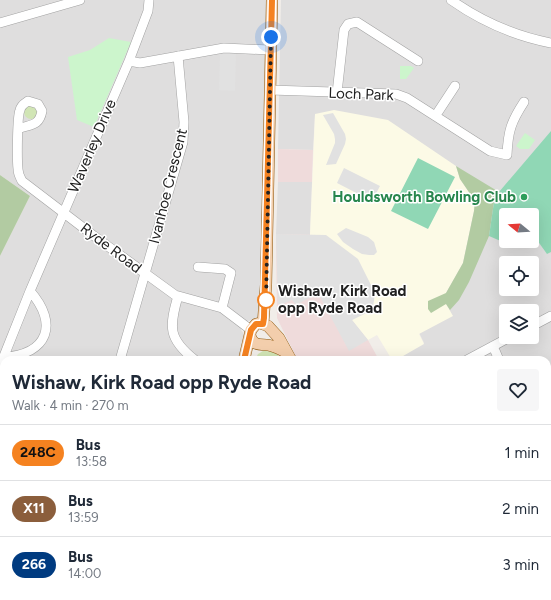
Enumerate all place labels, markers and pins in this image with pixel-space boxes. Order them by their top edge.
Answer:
place label: Houldsworth Bowling Club [332,188,516,206]
marker: Houldsworth Bowling Club [519,192,529,202]
place label: Wishaw, Kirk Road opp Ryde Road [278,282,407,317]
marker: Wishaw, Kirk Road opp Ryde Road [257,291,275,309]

